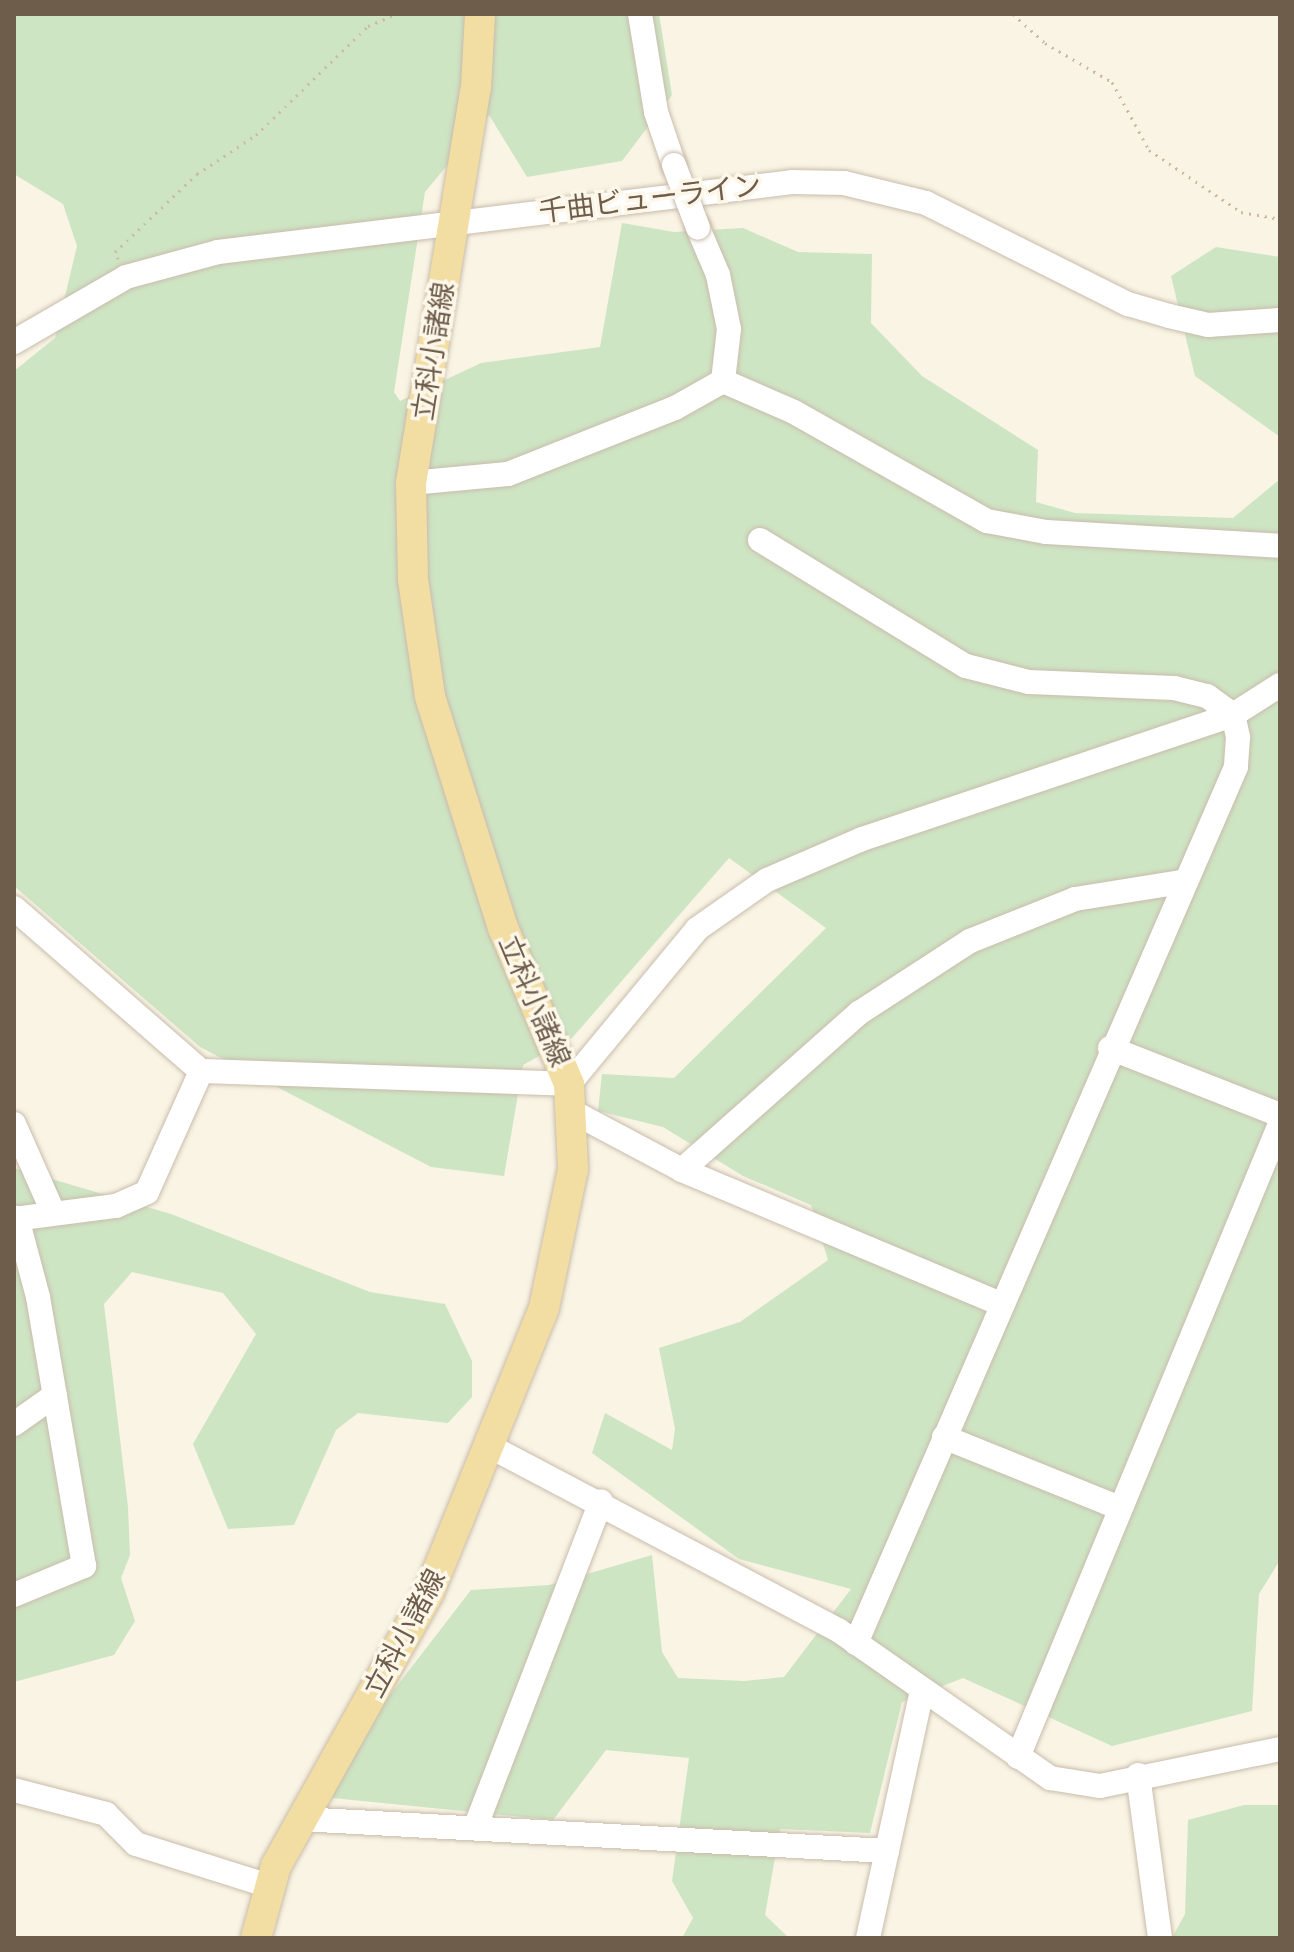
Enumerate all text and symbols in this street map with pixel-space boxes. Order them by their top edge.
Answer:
street label: 千曲ビューライン [537,168,763,228]
street label: 立科小諸線 [405,279,461,423]
street label: 立科小諸線 [492,930,578,1072]
street label: 立科小諸線 [356,1563,452,1703]

